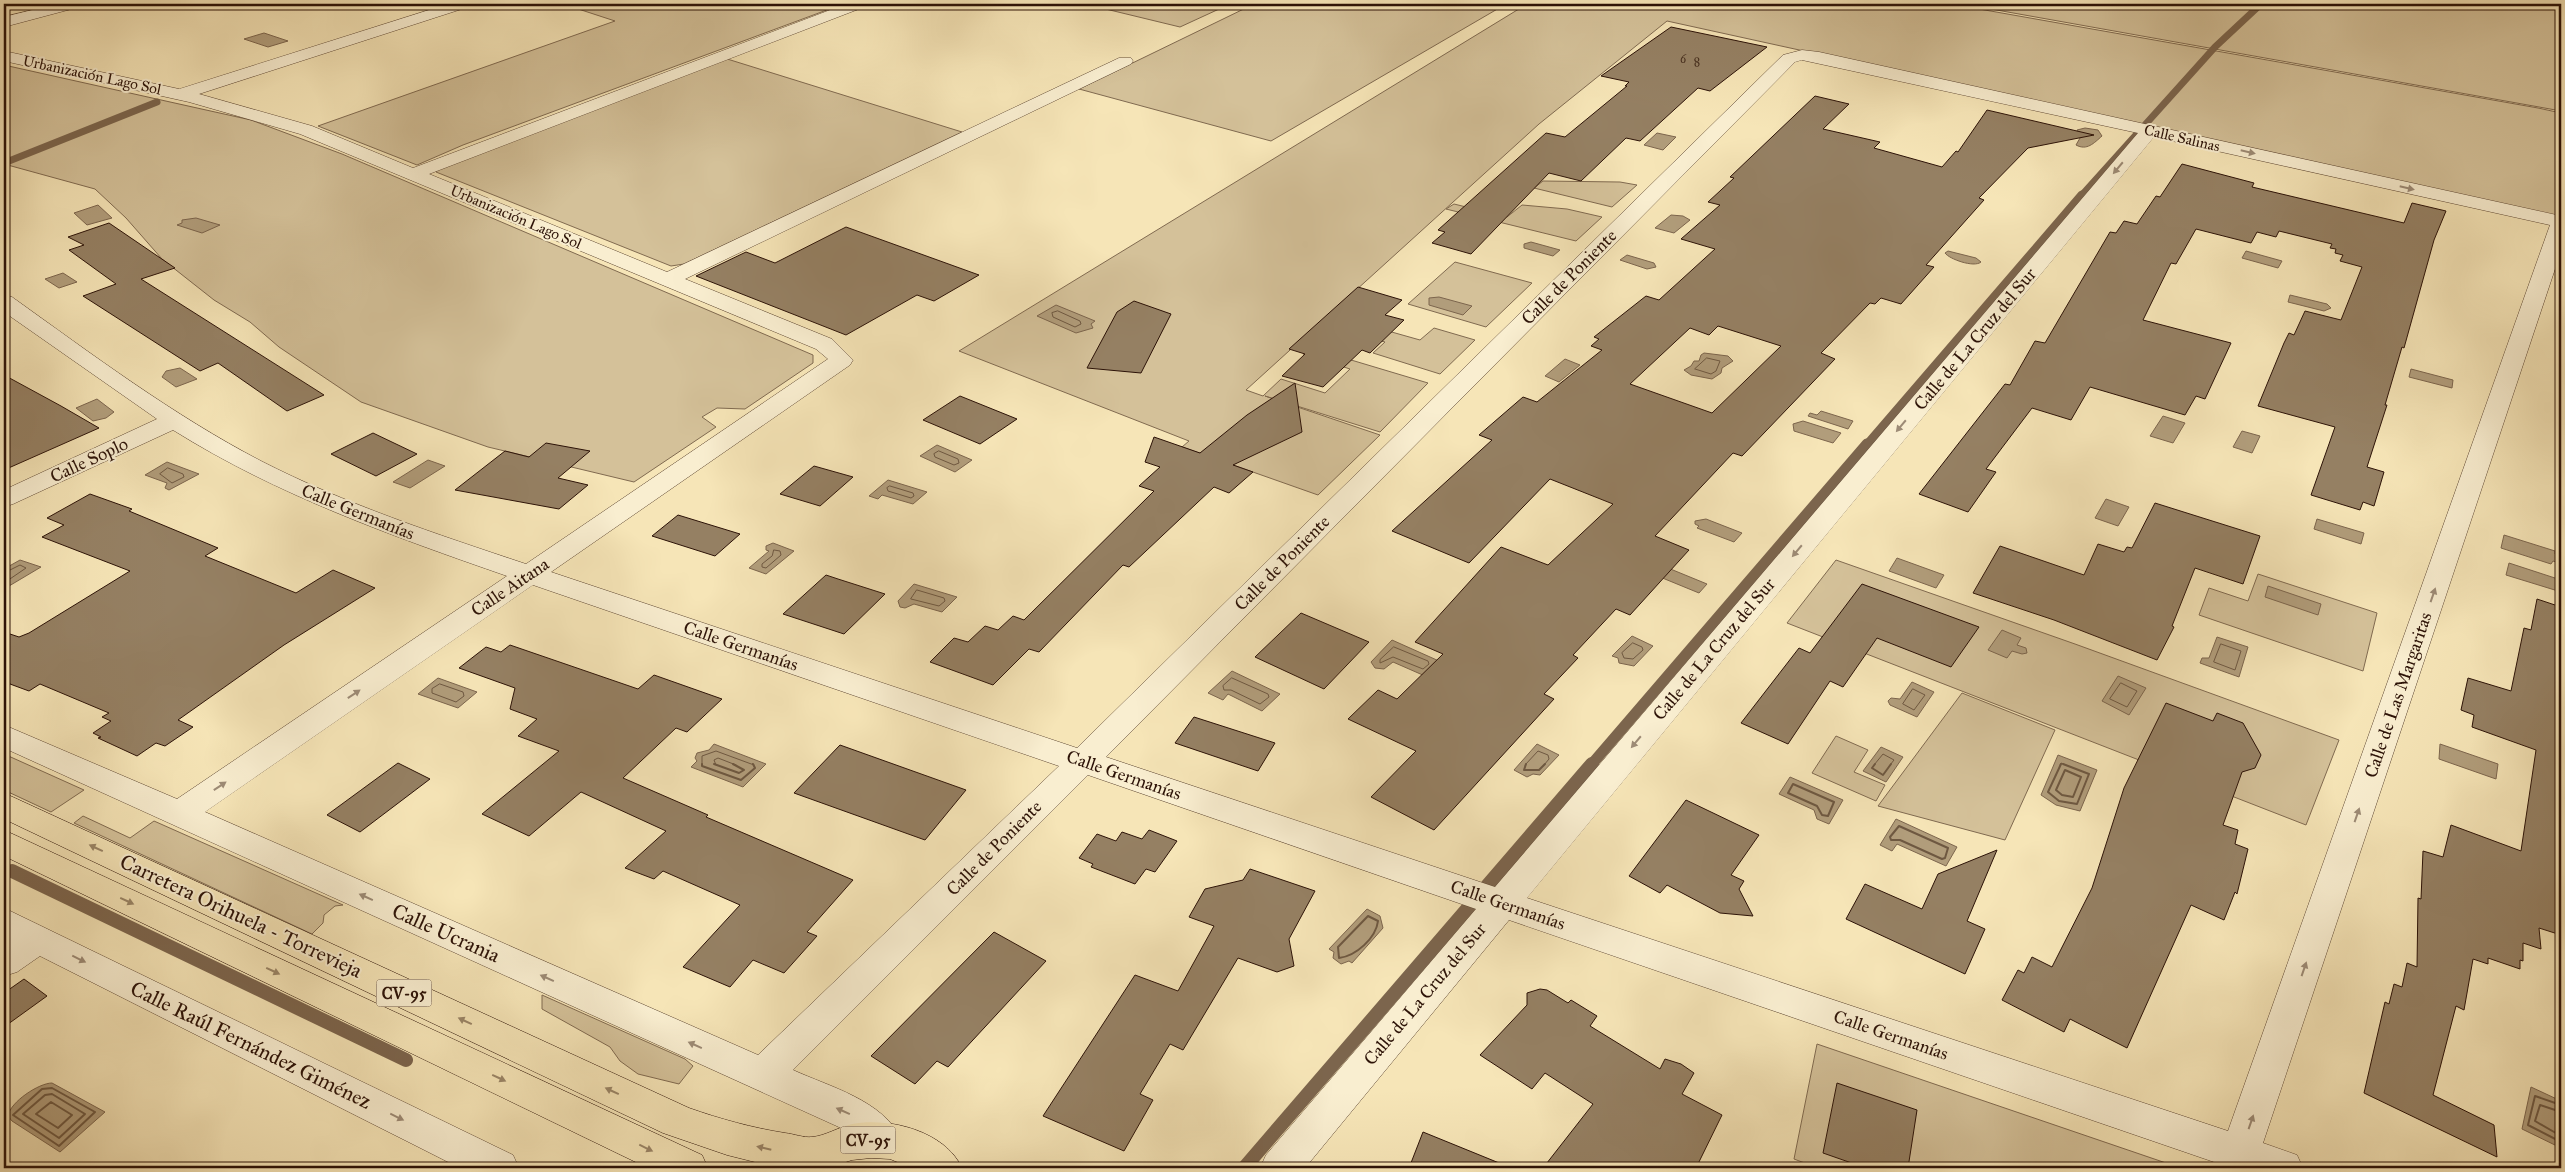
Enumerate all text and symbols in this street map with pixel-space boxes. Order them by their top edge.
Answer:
street label: Urbanización Lago Sol [21,52,164,99]
house number: 6 [1680,52,1687,66]
house number: 8 [1694,55,1700,69]
street label: Calle Salinas [2142,121,2222,155]
one-way arrow [2241,149,2257,157]
one-way arrow [2113,161,2124,174]
street label: Urbanización Lago Sol [447,181,585,253]
one-way arrow [2400,184,2415,192]
street label: Calle de Poniente [1517,225,1621,329]
street label: Calle de La Cruz del Sur [1909,263,2041,415]
one-way arrow [1896,419,1907,432]
street label: Calle Soplo [47,432,131,488]
street label: Calle Germanías [298,479,418,545]
street label: Calle de Poniente [1230,511,1334,615]
one-way arrow [1791,544,1802,557]
street label: Calle Aitana [467,553,553,621]
street label: Calle de La Cruz del Sur [1648,573,1780,725]
one-way arrow [2429,587,2437,602]
street label: Calle de Las Margaritas [2359,609,2438,781]
street label: Calle Germanías [681,616,801,676]
one-way arrow [347,689,360,699]
one-way arrow [1630,735,1641,748]
street label: Calle Germanías [1064,745,1184,805]
one-way arrow [213,781,226,791]
street label: Calle de Poniente [942,796,1046,900]
one-way arrow [2353,807,2361,822]
one-way arrow [89,844,103,852]
street label: Carretera Orihuela - Torrevieja [116,848,366,984]
street label: Calle Germanías [1448,875,1568,935]
one-way arrow [359,893,373,901]
one-way arrow [120,897,134,905]
street label: Calle Ucrania [388,898,504,968]
street label: Calle de La Cruz del Sur [1359,918,1491,1070]
one-way arrow [72,955,86,963]
one-way arrow [2301,961,2308,976]
one-way arrow [266,966,281,975]
one-way arrow [539,974,554,983]
street label: Calle Raúl Fernández Giménez [126,975,376,1115]
road number: CV-95 [376,980,432,1006]
street label: Calle Germanías [1831,1005,1951,1065]
one-way arrow [458,1017,472,1025]
one-way arrow [688,1040,702,1048]
one-way arrow [492,1074,506,1082]
one-way arrow [605,1086,619,1094]
one-way arrow [836,1106,850,1114]
one-way arrow [389,1113,404,1121]
one-way arrow [2247,1114,2255,1129]
road number: CV-95 [840,1126,896,1154]
one-way arrow [639,1144,653,1152]
one-way arrow [756,1144,771,1152]

